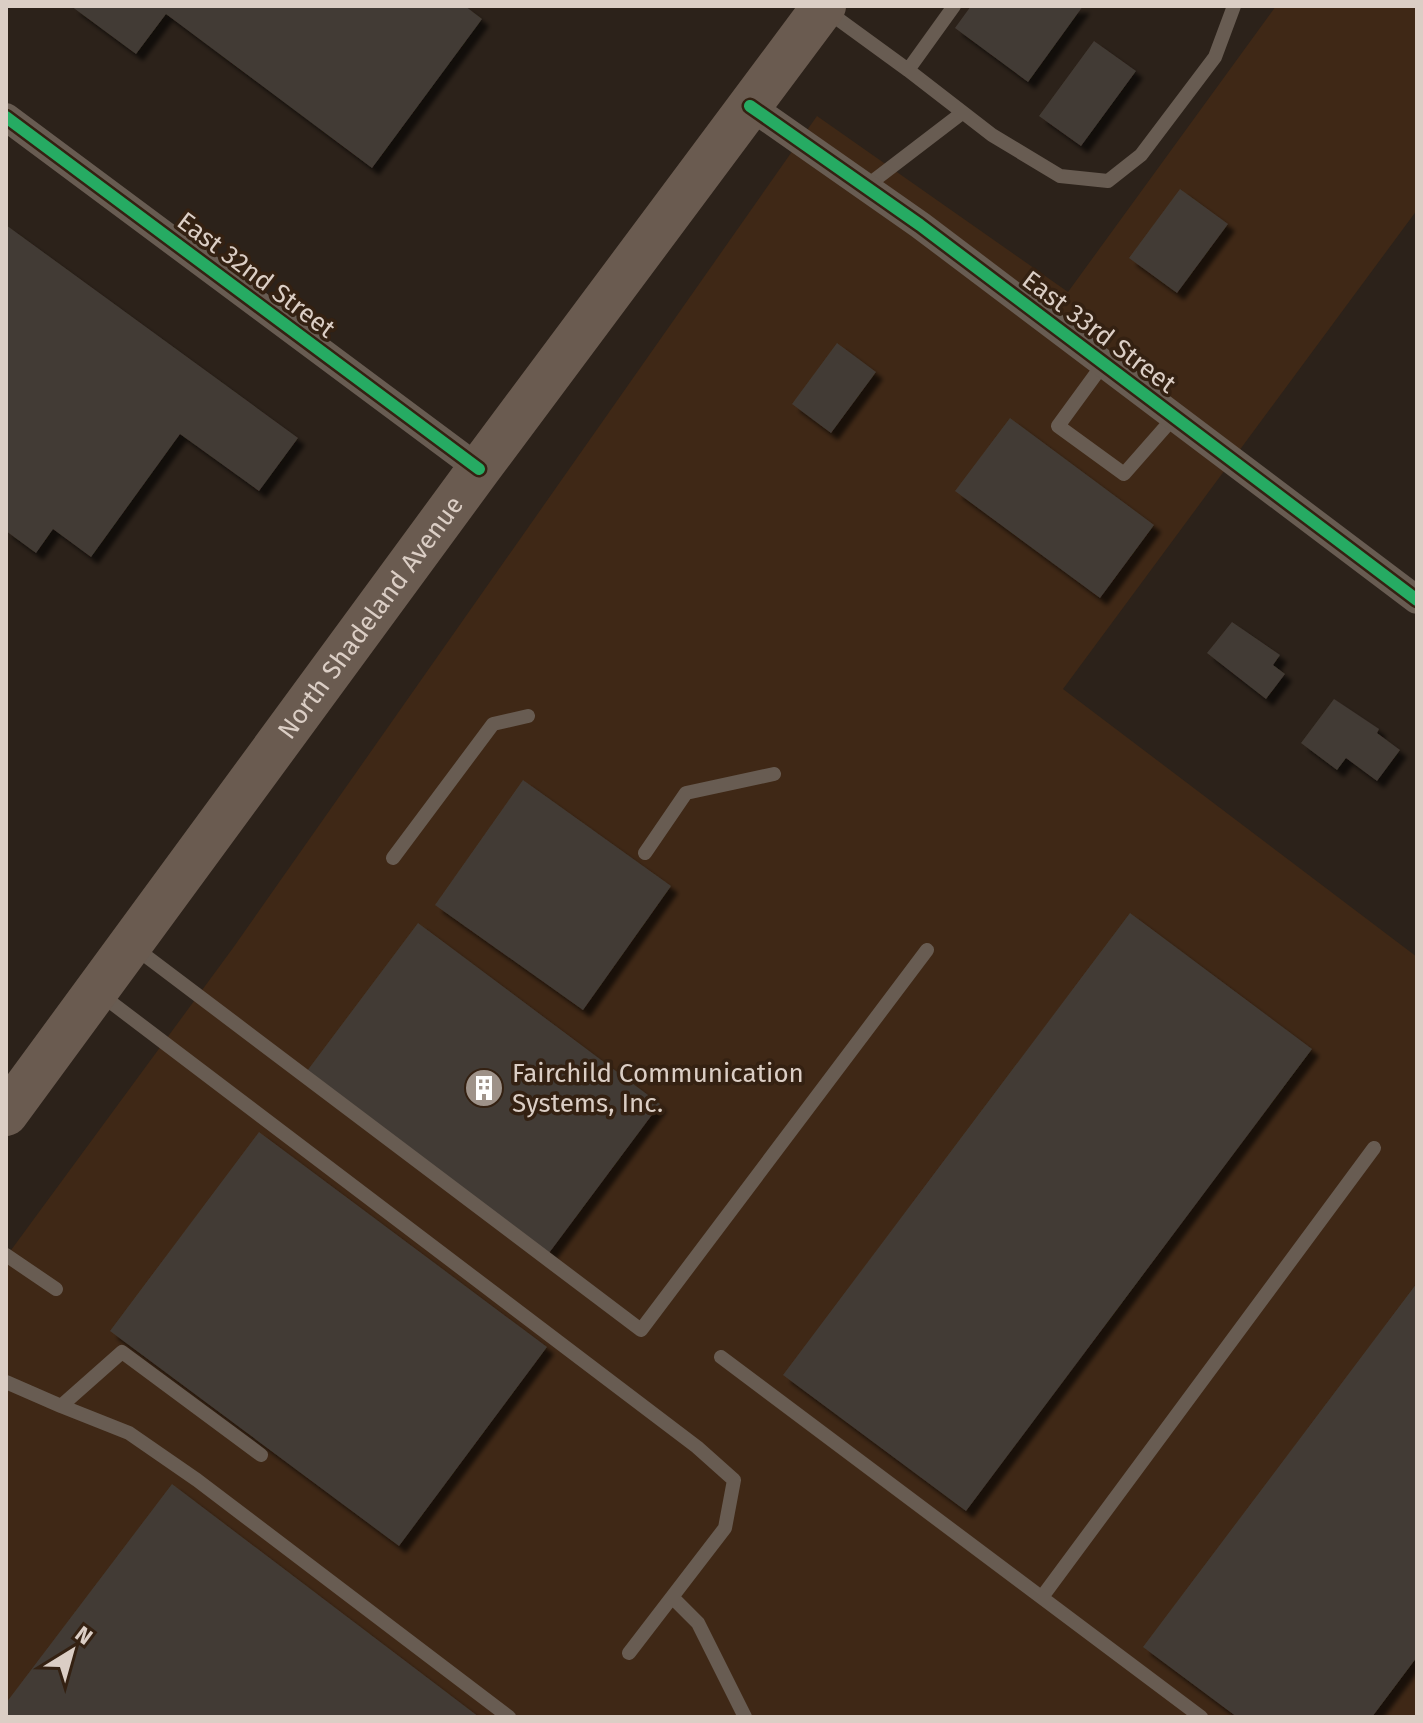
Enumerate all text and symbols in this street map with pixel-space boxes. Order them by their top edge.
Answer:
street label: East 32nd Street [171,206,342,345]
street label: East 33rd Street [1016,264,1182,400]
street label: North Shadeland Avenue [271,490,470,745]
place label: Fairchild Communication Systems, Inc. [512,1058,804,1119]
building icon: Fairchild Communication Systems, Inc. [463,1067,505,1109]
north arrow [32,1611,112,1691]
text: N [70,1620,98,1651]

